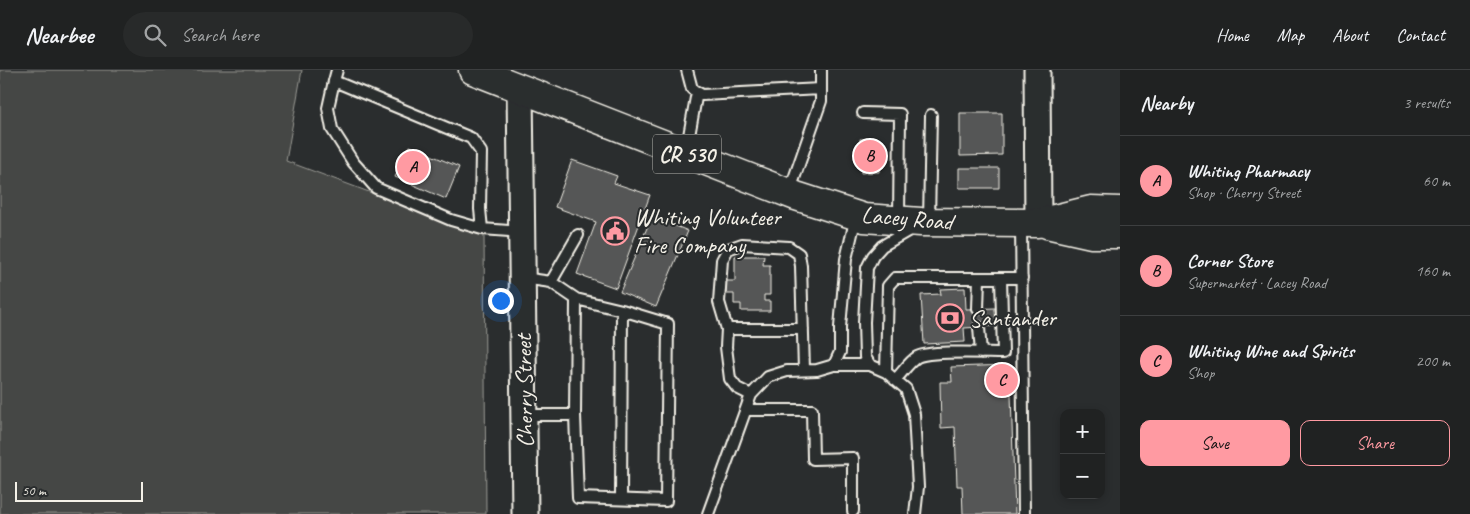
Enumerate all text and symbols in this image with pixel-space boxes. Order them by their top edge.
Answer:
search box [123,12,473,57]
text: Nearbee [25,20,93,50]
icon: search [141,21,169,49]
text: Search here [181,23,259,47]
text: Home [1216,24,1249,46]
text: Map [1277,24,1304,46]
text: About [1332,24,1368,46]
text: Contact [1396,24,1445,46]
text: Nearby [1140,90,1193,116]
text: 3 results [1403,93,1450,113]
road number: CR 530 [653,134,721,174]
pin: B [854,137,886,175]
pin: A [397,148,429,186]
text: Whiting Pharmacy [1187,159,1309,183]
text: A [1152,171,1160,191]
text: 60 m [1423,171,1450,191]
text: Shop · Cherry Street [1187,183,1301,203]
street label: Lacey Road [860,199,957,237]
place label: Whiting Volunteer Fire Company [634,202,783,260]
public building icon: Whiting Volunteer Fire Company [600,216,630,246]
text: Corner Store [1187,249,1272,273]
text: B [1152,261,1160,281]
text: 160 m [1416,261,1450,281]
text: Supermarket · Lacey Road [1187,273,1327,293]
your location [488,288,514,314]
bank icon: Santander [935,303,965,333]
place label: Santander [969,303,1058,333]
street label: Cherry Street [508,332,540,448]
text: Whiting Wine and Spirits [1187,339,1354,363]
text: C [1152,351,1160,371]
text: 200 m [1416,351,1450,371]
pin: C [986,361,1018,399]
text: Shop [1187,363,1214,383]
map controls [1060,409,1105,499]
button: + [1060,409,1105,454]
button: Save [1140,420,1290,466]
button: Share [1300,420,1450,466]
button: − [1060,454,1105,499]
scale bar [15,479,142,502]
text: 50 m [22,482,46,499]

